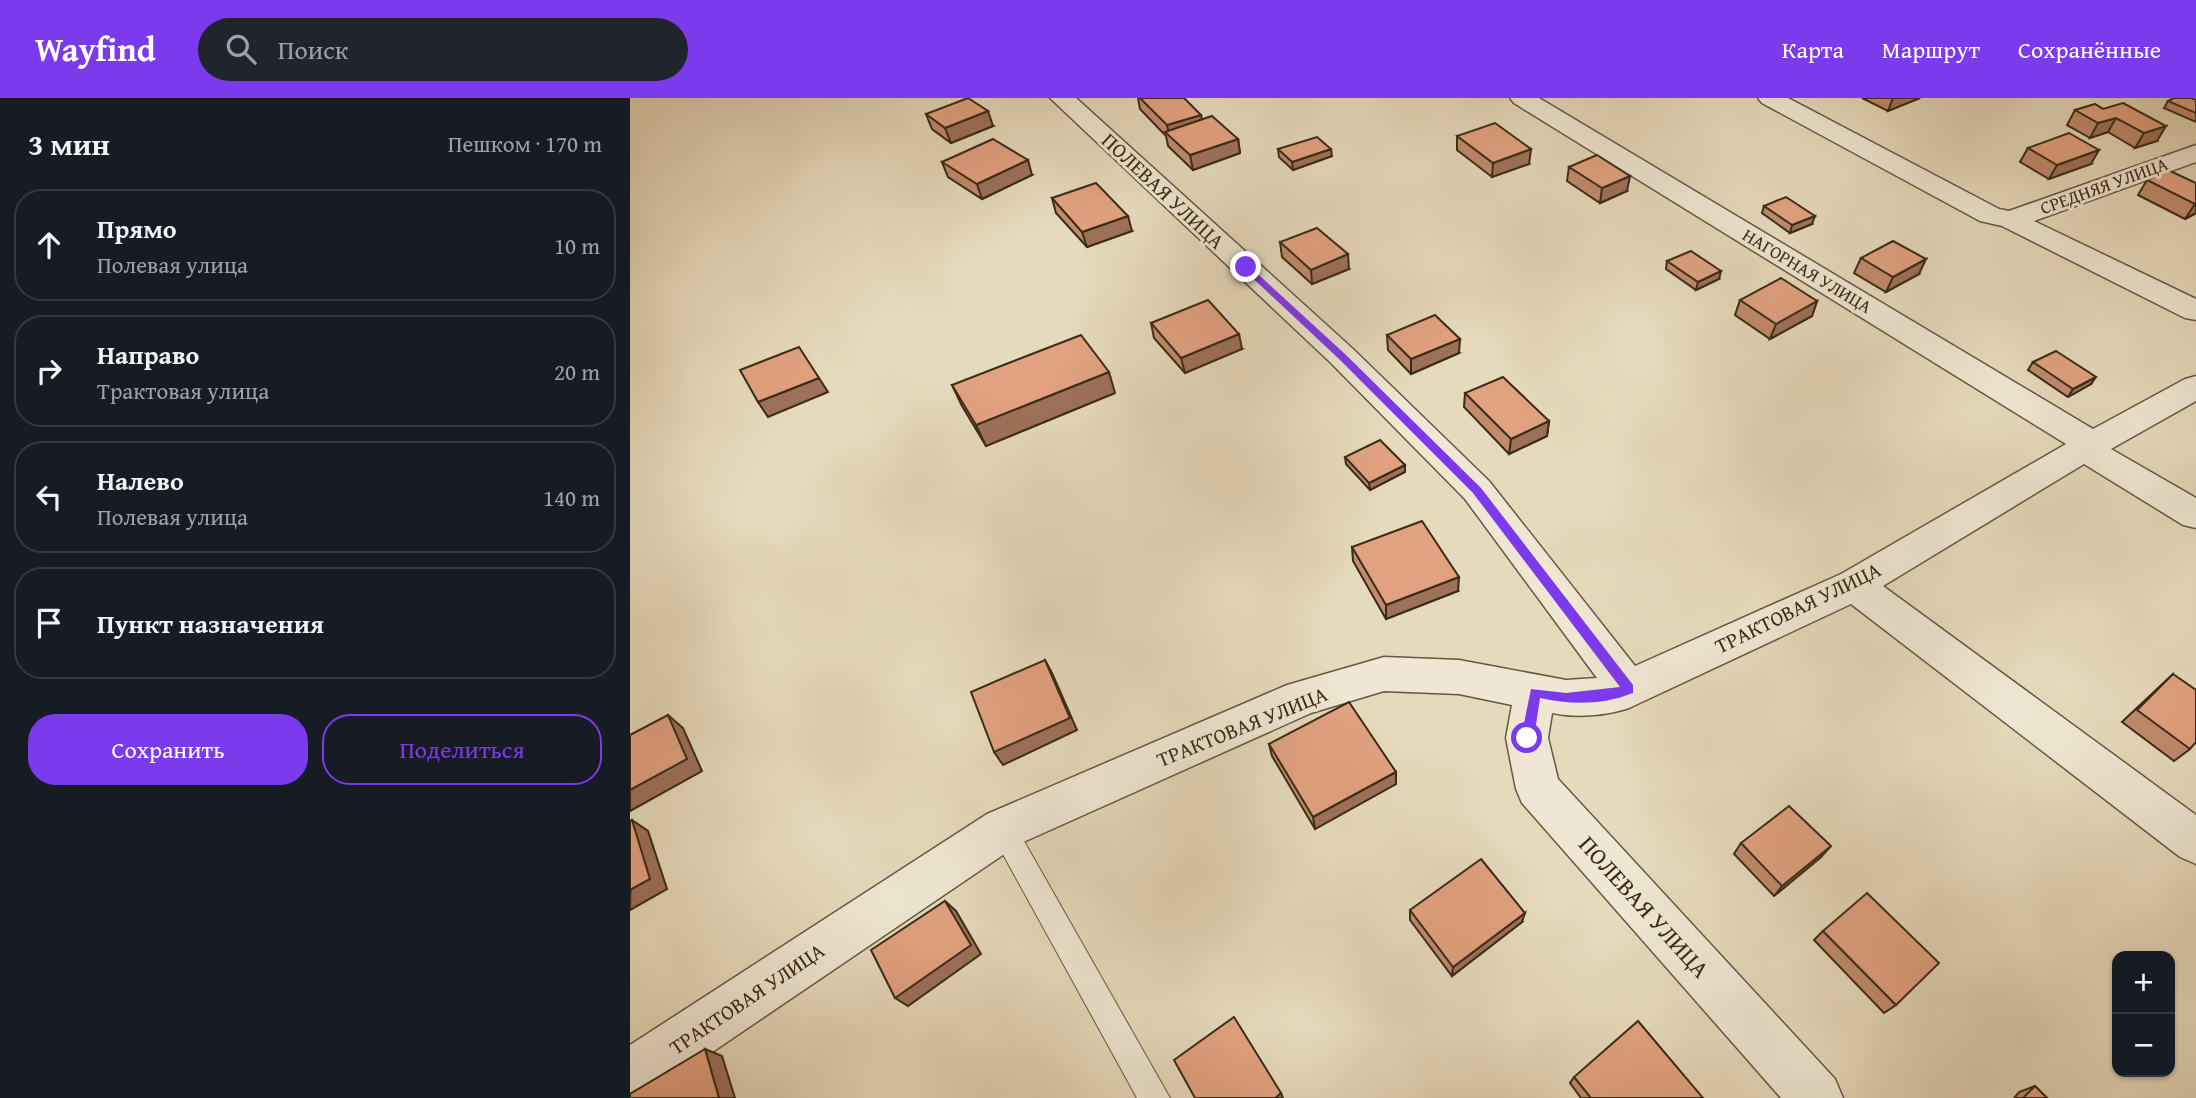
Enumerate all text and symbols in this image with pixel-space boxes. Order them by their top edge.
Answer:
search box [198,18,688,81]
text: Wayfind [35,25,156,73]
icon: search [222,30,260,68]
text: Поиск [278,30,348,69]
text: Карта [1782,32,1844,67]
text: Маршрут [1882,32,1980,67]
text: Сохранённые [2018,32,2161,67]
text: 3 мин [28,122,110,166]
street label: ПОЛЕВАЯ УЛИЦА [1095,125,1232,256]
text: Пешком · 170 m [448,127,602,160]
street label: СРЕДНЯЯ УЛИЦА [2036,150,2172,221]
text: Прямо [97,209,177,248]
street label: НАГОРНАЯ УЛИЦА [1737,221,1877,320]
icon: ahead [30,226,68,264]
text: 10 m [554,229,600,262]
text: Полевая улица [97,248,248,281]
route end [1230,251,1261,282]
text: Направо [97,335,199,374]
icon: right [30,352,68,390]
text: 20 m [554,355,600,388]
text: Трактовая улица [97,374,269,407]
text: Налево [97,461,184,500]
icon: left [30,478,68,516]
text: 140 m [543,481,600,514]
text: Полевая улица [97,500,248,533]
street label: ТРАКТОВАЯ УЛИЦА [1709,554,1886,661]
icon: arrive [30,604,68,642]
text: Пункт назначения [97,604,324,643]
street label: ТРАКТОВАЯ УЛИЦА [1152,678,1332,775]
button: Сохранить [28,714,308,785]
button: Поделиться [322,714,602,785]
route start [1511,722,1542,753]
street label: ПОЛЕВАЯ УЛИЦА [1571,828,1718,986]
street label: ТРАКТОВАЯ УЛИЦА [663,935,831,1062]
map controls [2112,951,2175,1077]
button: + [2112,951,2175,1014]
button: − [2112,1014,2175,1077]

